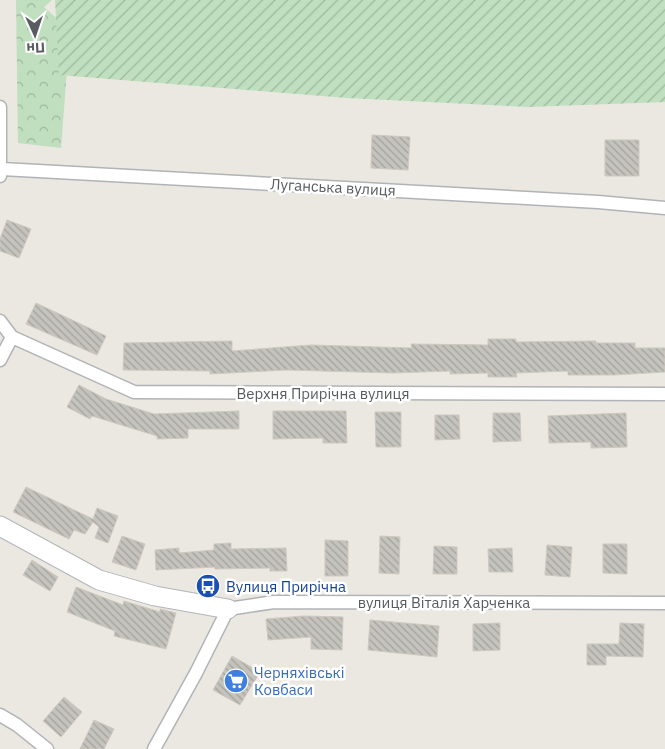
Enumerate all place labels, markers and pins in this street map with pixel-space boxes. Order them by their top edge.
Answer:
bus stop icon: Вулиця Прирічна [195,573,221,599]
place label: Вулиця Прирічна [226,577,346,596]
place label: Черняхівські Ковбаси [254,663,345,699]
supermarket icon: Черняхівські Ковбаси [223,668,249,694]

